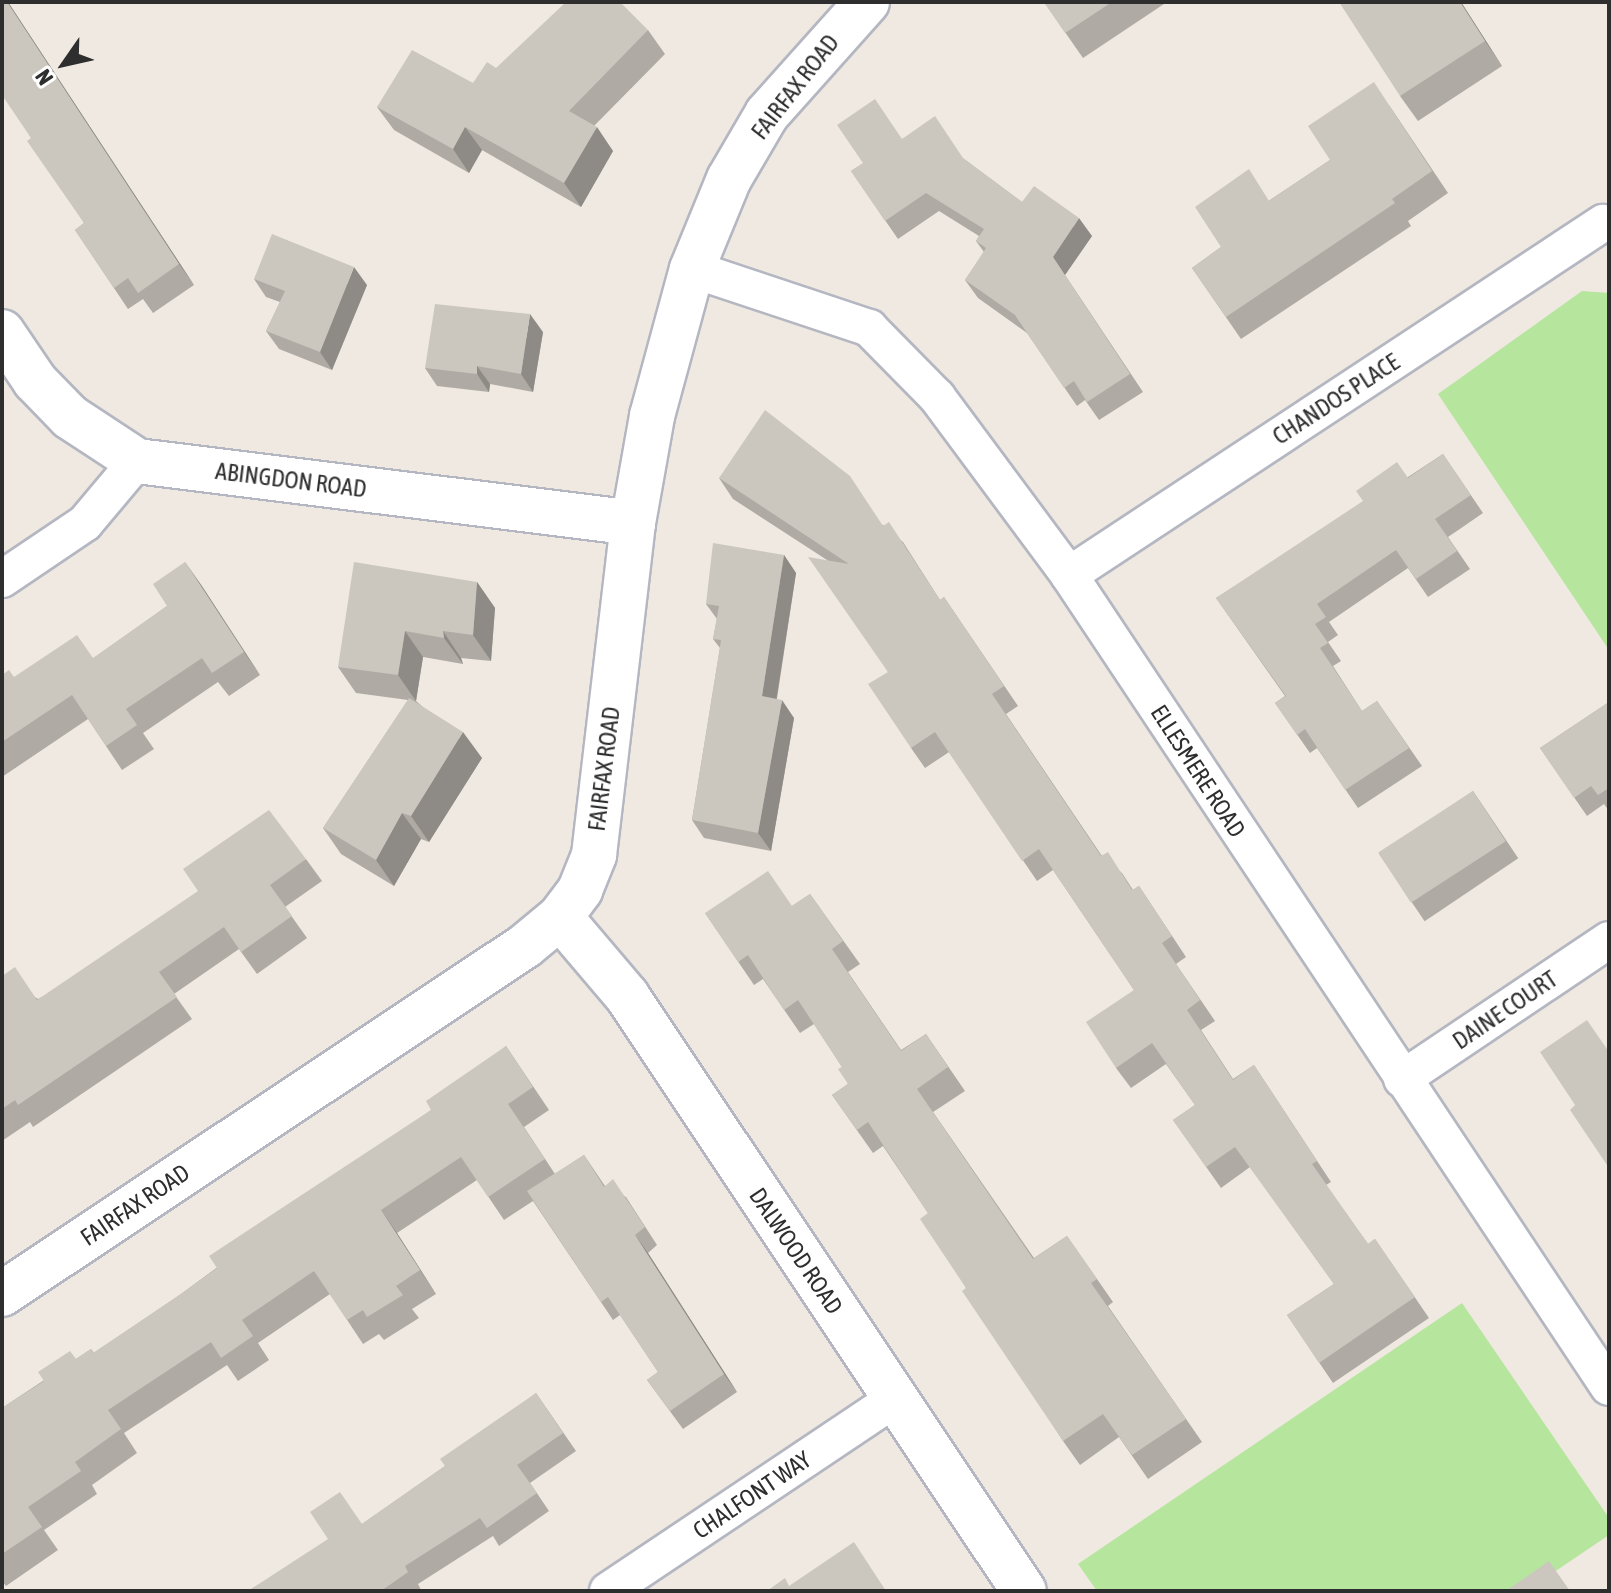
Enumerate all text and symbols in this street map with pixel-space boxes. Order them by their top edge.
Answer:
north arrow [24,24,104,104]
street label: FAIRFAX ROAD [745,29,845,145]
text: N [30,65,59,90]
street label: CHANDOS PLACE [1267,347,1405,451]
street label: ABINGDON ROAD [214,456,368,504]
street label: ELLESMERE ROAD [1145,699,1251,843]
street label: FAIRFAX ROAD [582,705,626,833]
street label: DAINE COURT [1447,965,1563,1055]
street label: FAIRFAX ROAD [75,1158,195,1252]
street label: DALWOOD ROAD [743,1182,849,1320]
street label: CHALFONT WAY [688,1445,816,1545]

